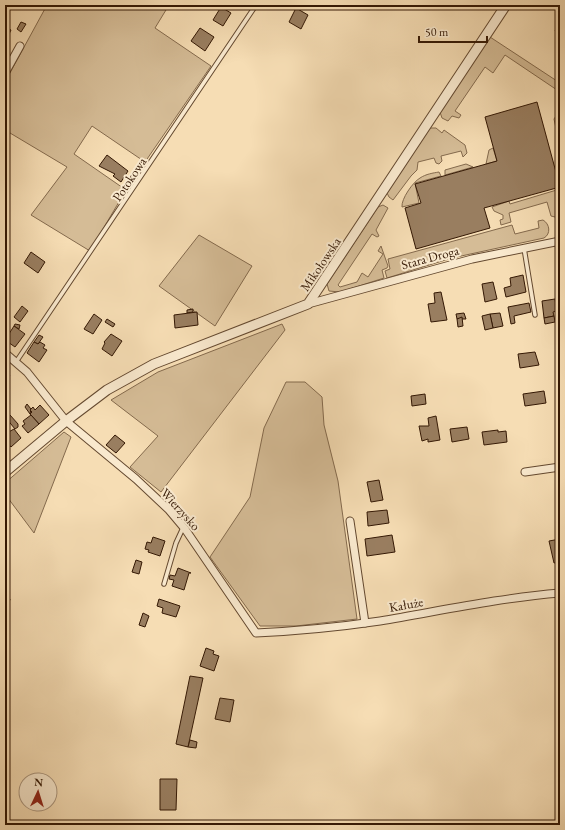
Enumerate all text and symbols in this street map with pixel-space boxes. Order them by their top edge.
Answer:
scale bar [419,18,487,44]
text: 50 m [425,24,449,40]
street label: Potokowa [109,153,151,205]
street label: Mikołowska [296,233,345,295]
street label: Stara Droga [399,241,462,273]
street label: Wierzysko [157,484,204,534]
street label: Kałuże [388,593,425,616]
north arrow [18,772,58,812]
text: N [34,775,44,789]

